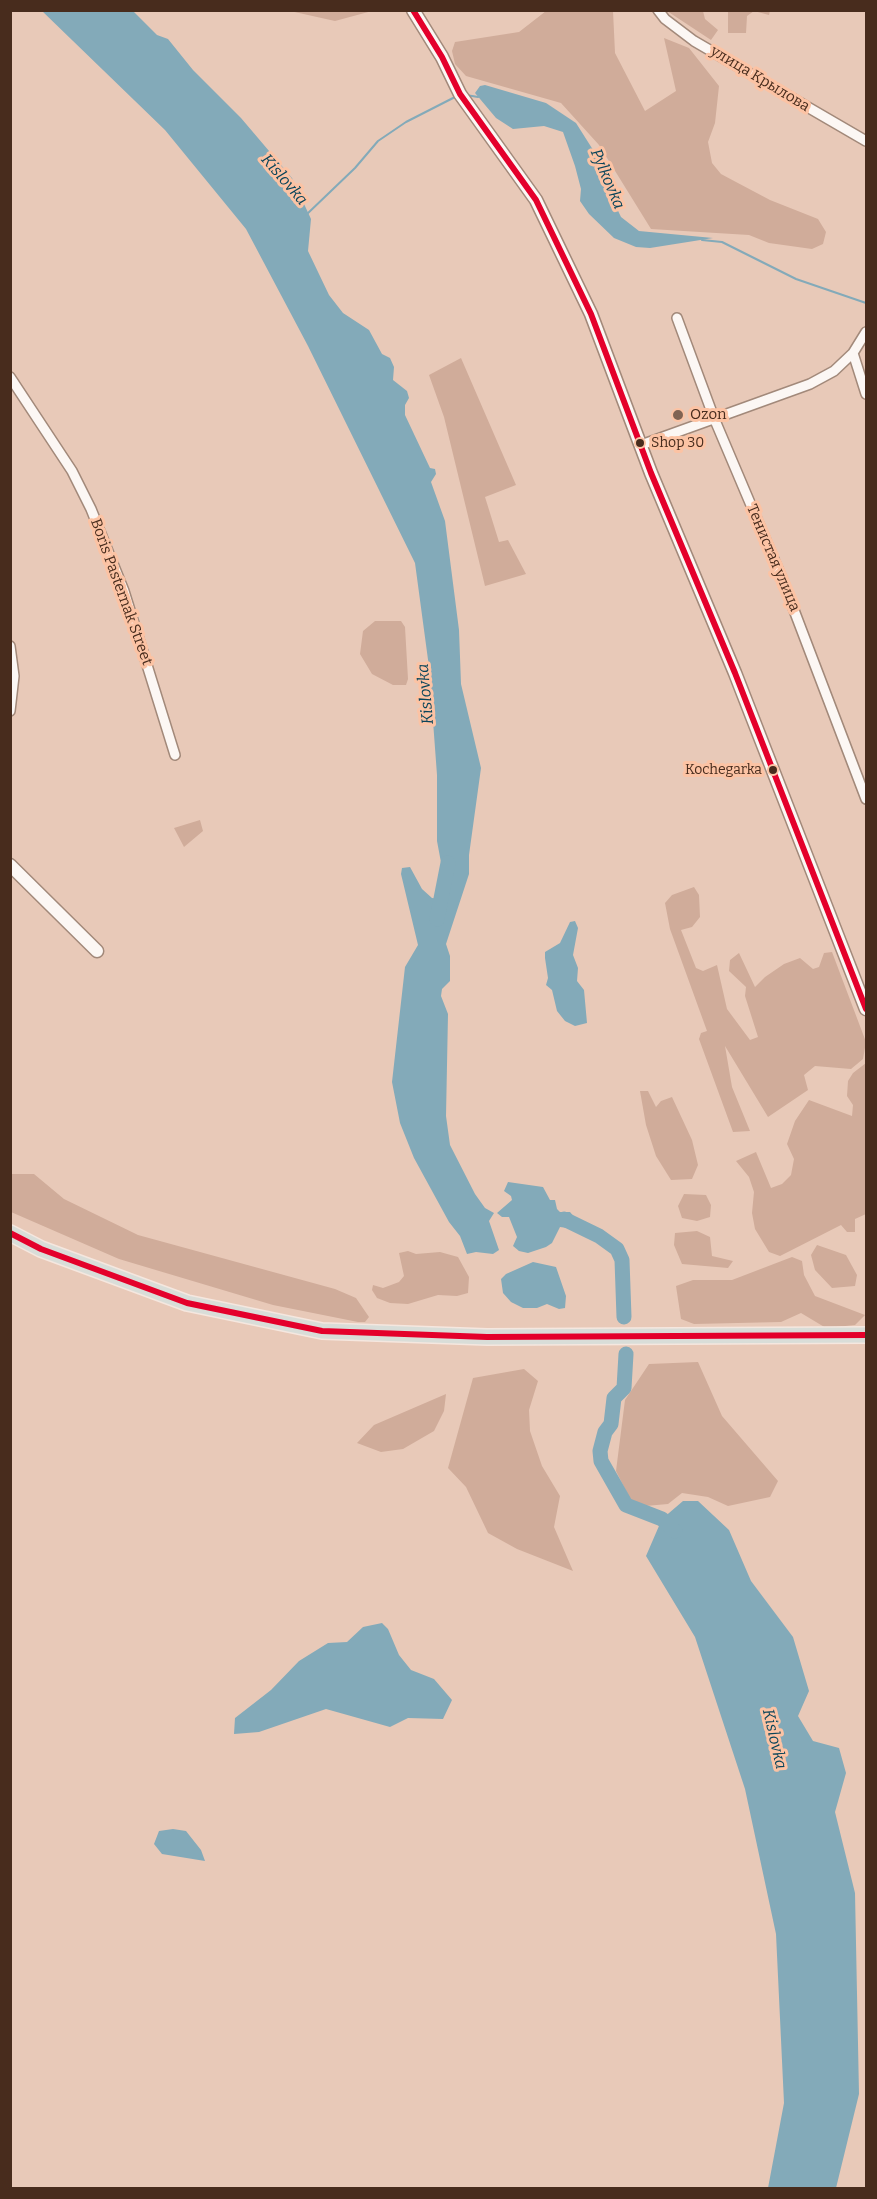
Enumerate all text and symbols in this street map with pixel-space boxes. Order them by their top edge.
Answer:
street label: улица Крылова [707,42,813,116]
water label: Pylkovka [586,146,628,212]
water label: Kislovka [257,151,311,209]
place label: Ozon [690,406,727,424]
marker: Ozon [671,408,685,422]
place label: Shop 30 [651,435,704,451]
marker: Shop 30 [634,437,646,449]
street label: Тенистая улица [742,502,804,614]
street label: Boris Pasternak Street [86,516,156,668]
water label: Kislovka [414,663,438,725]
place label: Kochegarka [685,762,762,778]
marker: Kochegarka [767,764,779,776]
water label: Kislovka [758,1707,790,1771]

